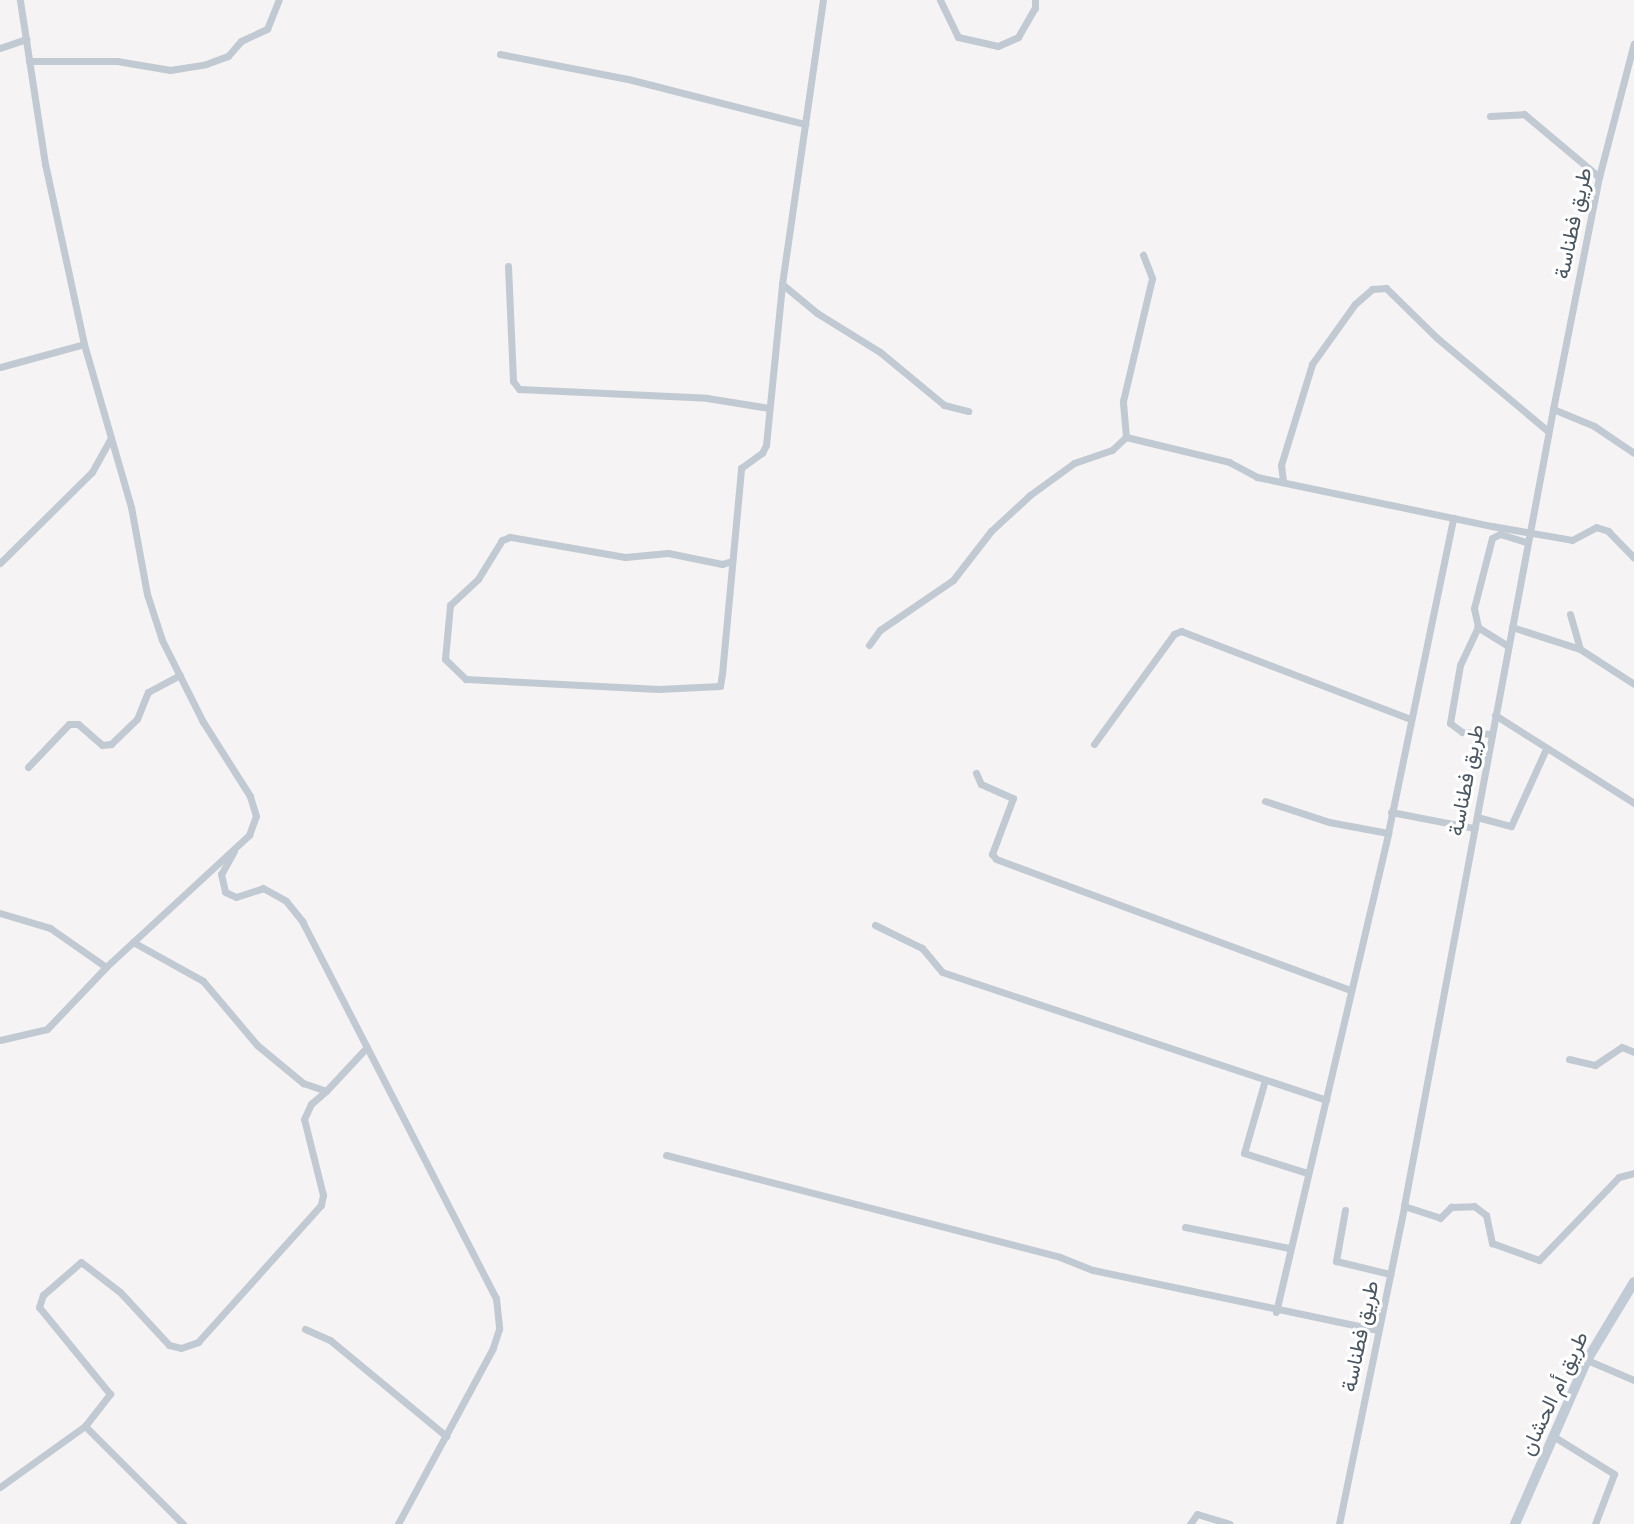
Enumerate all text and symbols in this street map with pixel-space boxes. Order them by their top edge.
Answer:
street label: طريق فطناسة [1548,165,1596,281]
street label: طريق فطناسة [1442,722,1488,838]
street label: طريق فطناسة [1335,1278,1383,1394]
street label: طريق أم الحشان [1513,1327,1593,1459]

